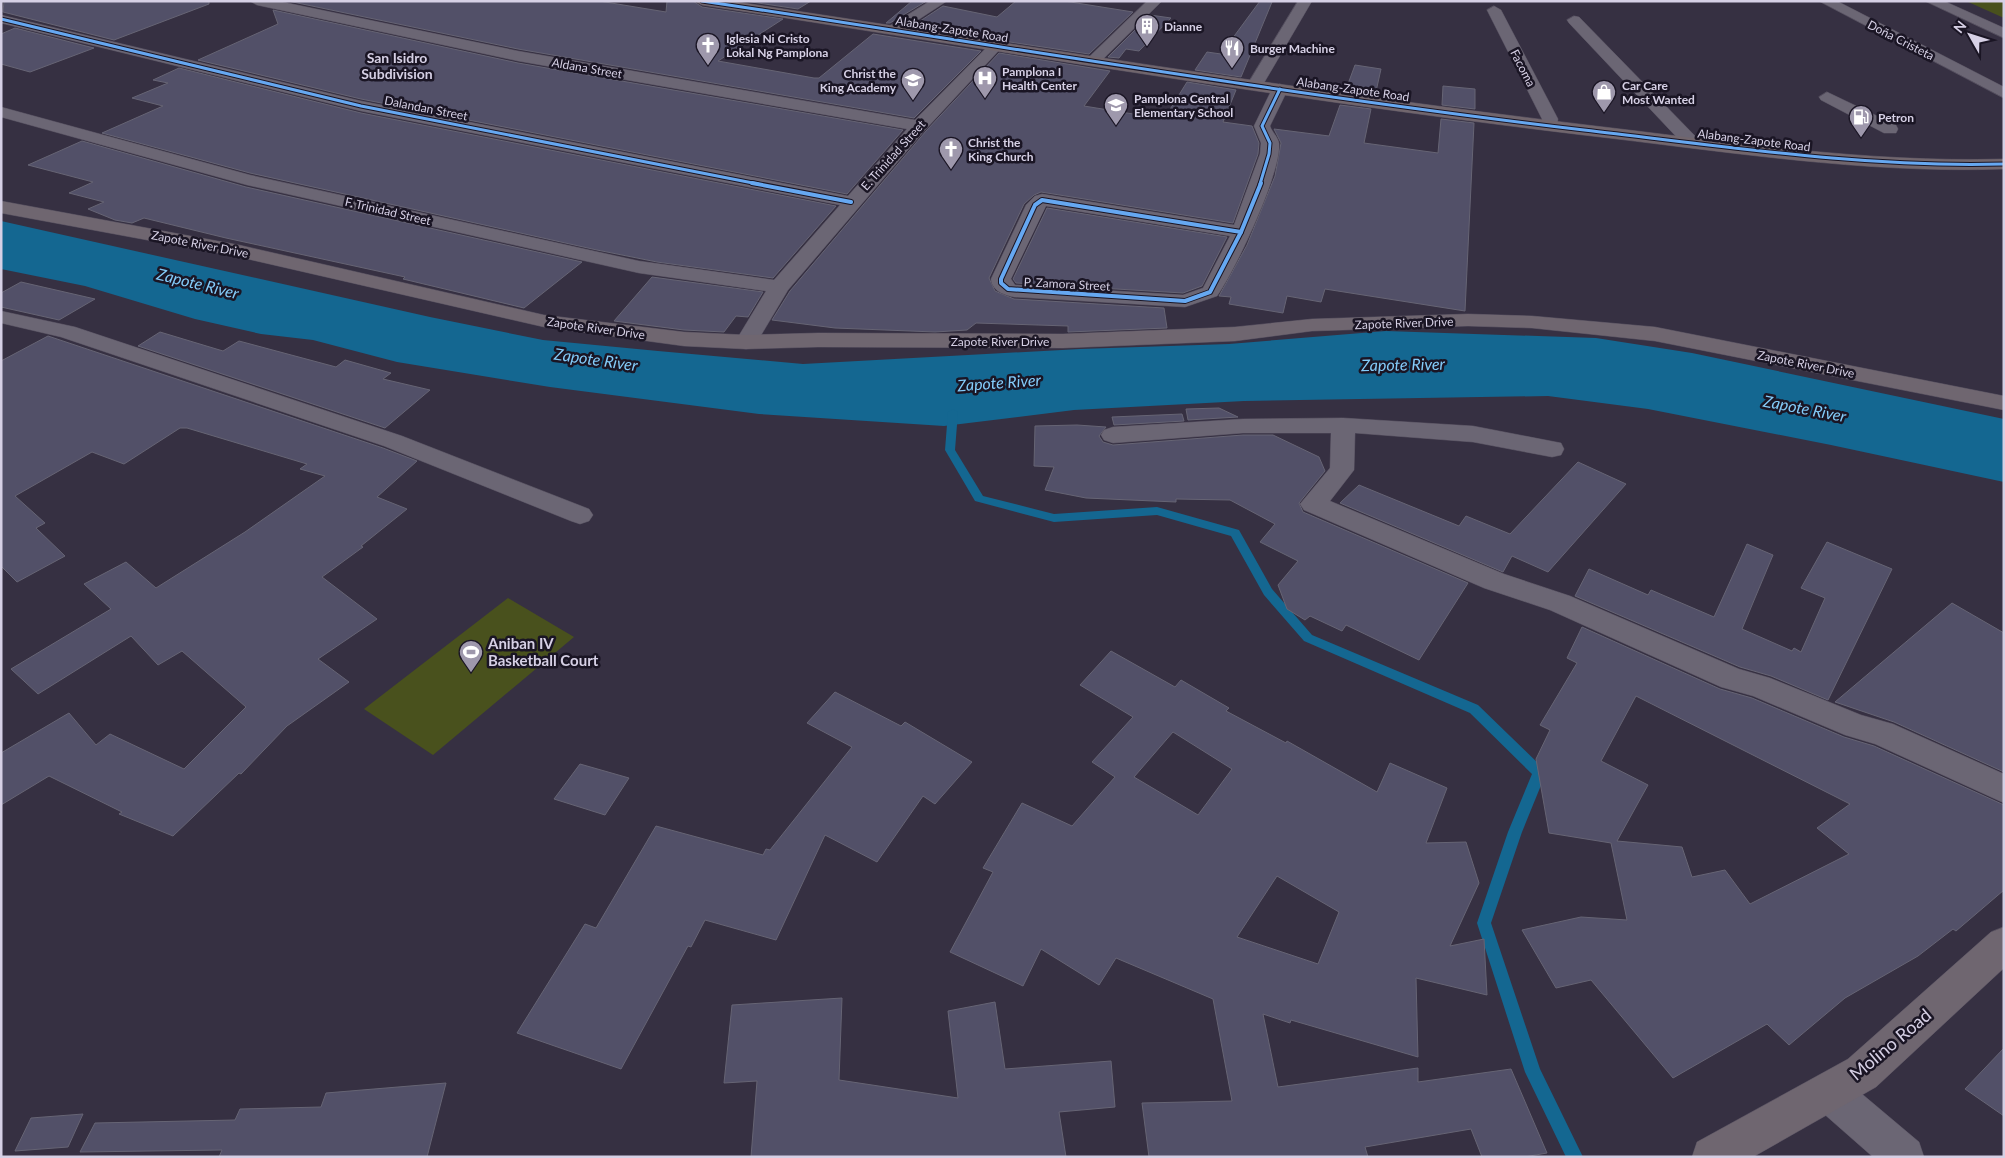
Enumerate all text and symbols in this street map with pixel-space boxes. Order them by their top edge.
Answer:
north arrow [1945,10,1995,60]
street label: Alabang-Zapote Road [895,13,1009,45]
building icon: Dianne [1134,13,1160,47]
street label: Doña Cristeta [1865,17,1937,63]
text: N [1950,17,1970,36]
place label: Dianne [1164,19,1203,34]
place label: Iglesia Ni Cristo Lokal Ng Pamplona [726,31,828,60]
church icon: Iglesia Ni Cristo Lokal Ng Pamplona [695,32,721,66]
restaurant icon: Burger Machine [1219,35,1245,69]
place label: Burger Machine [1250,41,1335,56]
street label: Facoma [1507,47,1539,89]
district label: San Isidro Subdivision [361,49,433,82]
street label: Aldana Street [551,54,624,82]
place label: Pamplona I Health Center [1002,64,1077,93]
hospital icon: Pamplona I Health Center [972,65,998,99]
place label: Christ the King Academy [820,66,897,95]
school or university icon: Christ the King Academy [900,67,926,101]
street label: Alabang-Zapote Road [1296,74,1410,104]
place label: Car Care Most Wanted [1622,78,1695,107]
shop icon: Car Care Most Wanted [1591,79,1617,113]
place label: Pamplona Central Elementary School [1134,91,1233,120]
school or university icon: Pamplona Central Elementary School [1103,92,1129,126]
street label: Dalandan Street [383,93,470,124]
fuel station icon: Petron [1848,104,1874,138]
place label: Petron [1878,110,1914,125]
street label: E. Trinidad Street [858,116,929,193]
street label: Alabang-Zapote Road [1697,126,1811,154]
place label: Christ the King Church [968,135,1034,164]
church icon: Christ the King Church [938,136,964,170]
street label: F. Trinidad Street [344,194,433,228]
street label: Zapote River Drive [150,227,250,261]
water label: Zapote River [154,263,241,302]
street label: P. Zamora Street [1023,274,1111,294]
street label: Zapote River Drive [546,314,646,342]
street label: Zapote River Drive [1354,314,1454,332]
street label: Zapote River Drive [951,334,1049,349]
water label: Zapote River [552,344,639,374]
street label: Zapote River Drive [1756,347,1856,381]
water label: Zapote River [1360,354,1446,374]
water label: Zapote River [956,370,1042,394]
water label: Zapote River [1761,390,1848,425]
place label: Aniban IV Basketball Court [487,634,599,669]
sports icon: Aniban IV Basketball Court [458,639,484,673]
street label: Molino Road [1845,1003,1935,1085]

